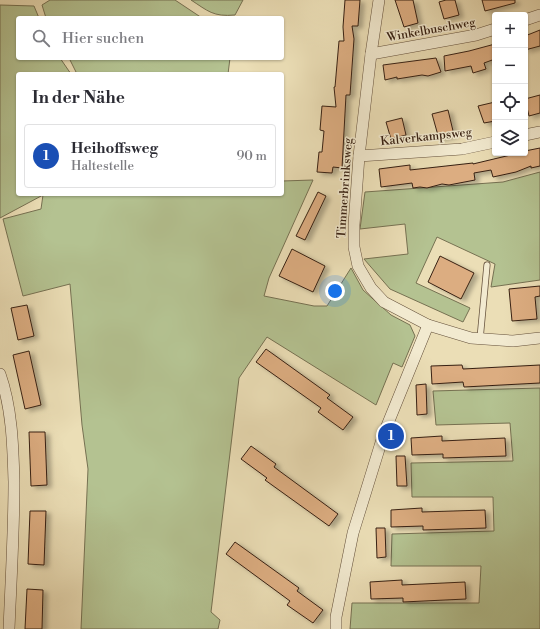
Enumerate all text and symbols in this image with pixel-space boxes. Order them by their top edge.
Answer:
map controls [492,12,528,156]
button: + [492,12,528,48]
street label: Winkelbuschweg [384,15,477,45]
search box [16,16,284,60]
icon: search [30,27,52,49]
text: Hier suchen [62,29,144,48]
button: − [492,48,528,84]
button: locate [492,84,528,120]
text: In der Nähe [32,87,125,109]
button: layers [492,120,528,156]
street label: Kalverkampsweg [380,125,473,149]
street label: Timmerbrinksweg [334,137,356,239]
text: Heihoffsweg [71,139,158,158]
text: 1 [43,148,49,164]
text: 90 m [236,148,267,164]
text: Haltestelle [71,158,134,174]
your location [325,281,345,301]
pin: 1 [378,421,404,451]

